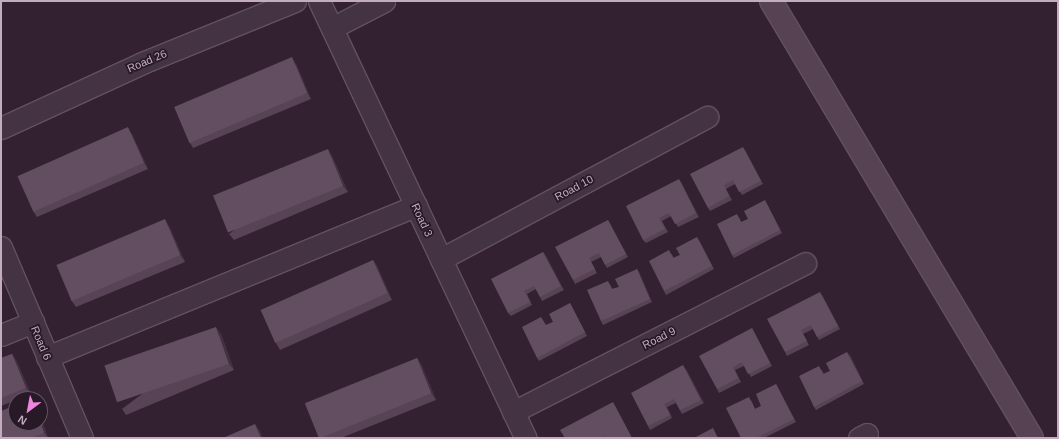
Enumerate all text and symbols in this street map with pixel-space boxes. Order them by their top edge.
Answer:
street label: Road 26 [125,47,169,75]
street label: Road 10 [553,172,595,204]
street label: Road 3 [409,201,435,239]
street label: Road 6 [28,324,54,362]
street label: Road 9 [640,324,678,352]
north arrow [8,391,48,431]
text: N [16,413,29,428]

